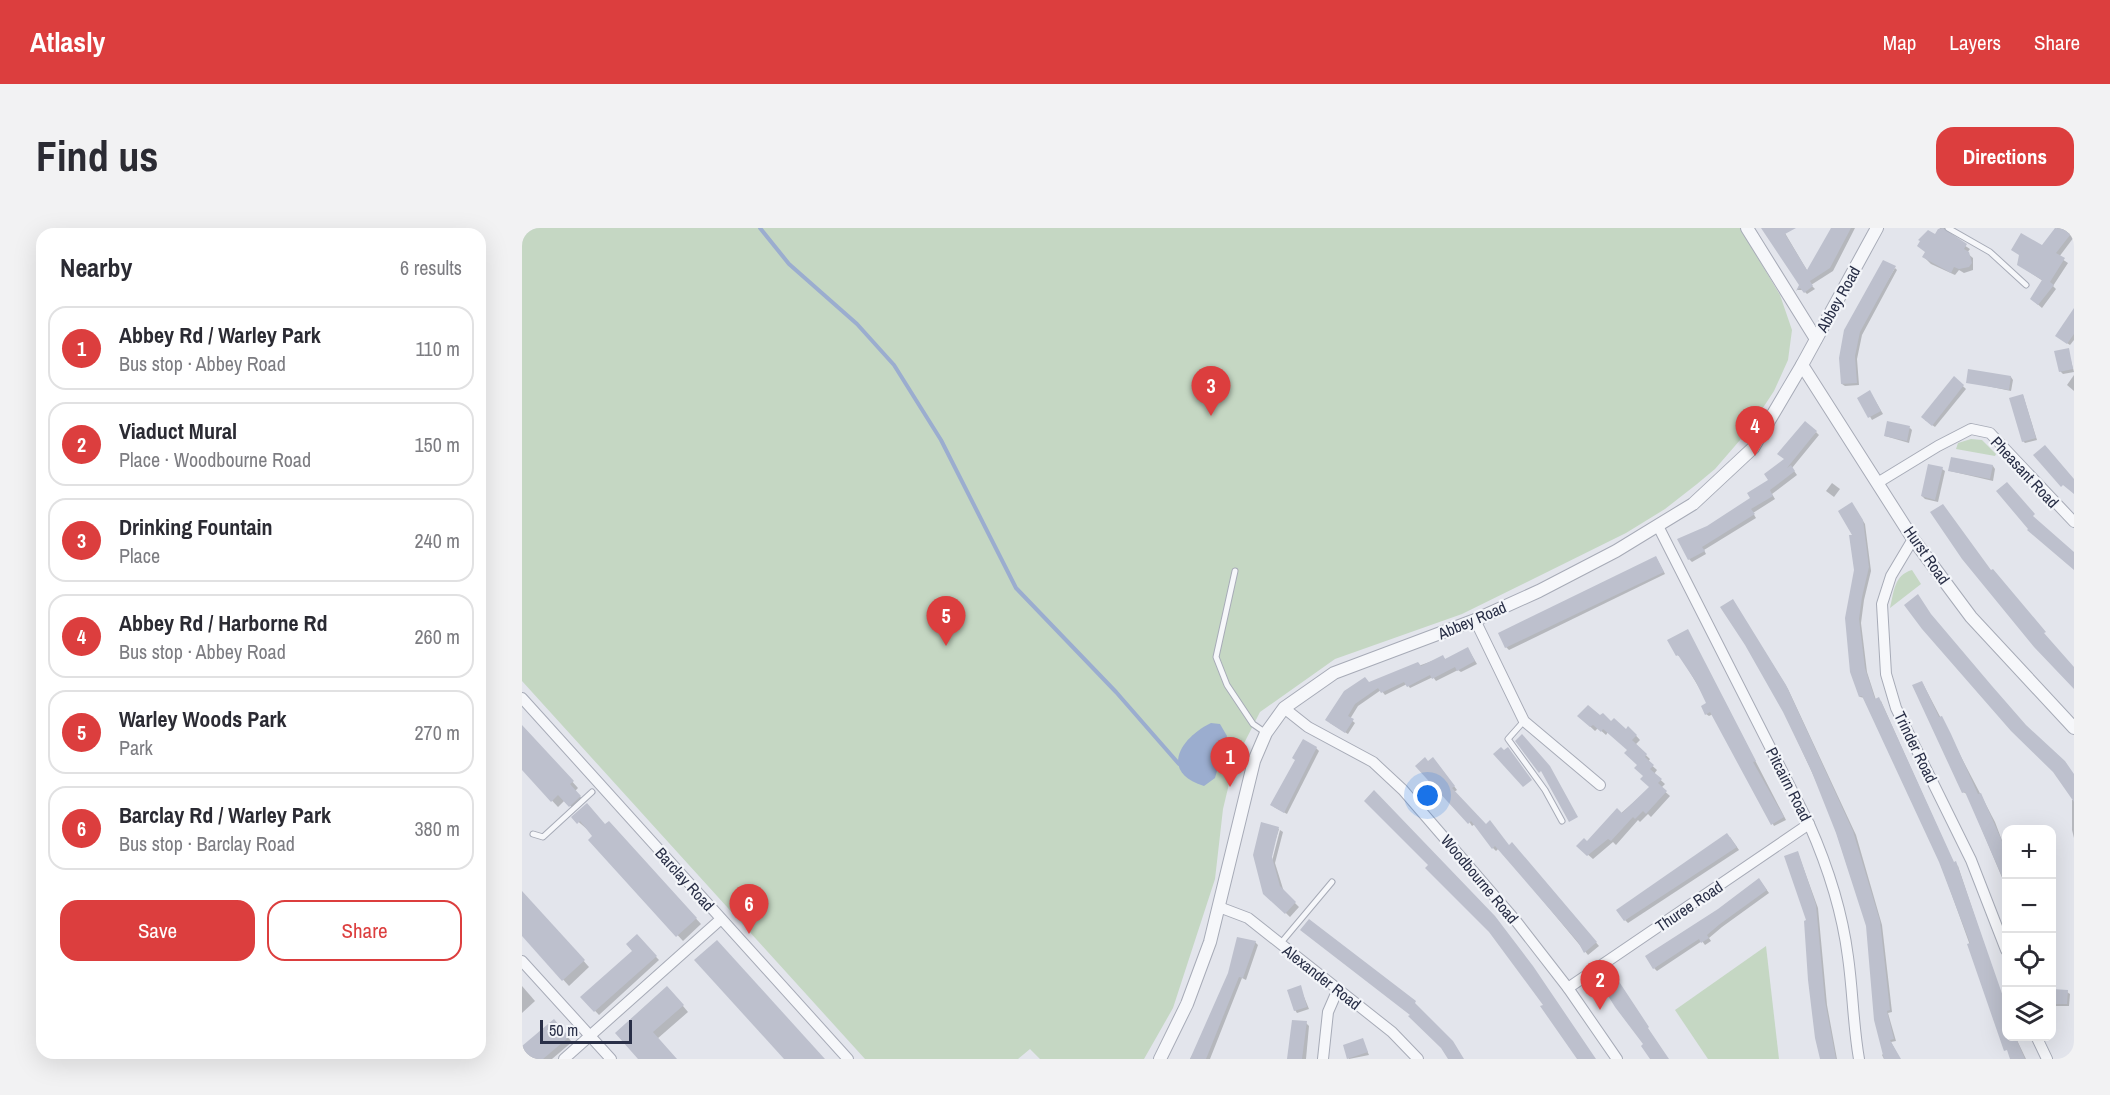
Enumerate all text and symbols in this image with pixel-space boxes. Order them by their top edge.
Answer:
text: Atlasly [30,23,105,61]
text: Map [1883,28,1916,57]
text: Layers [1949,28,2001,57]
text: Share [2034,28,2080,57]
button: Directions [1936,127,2074,186]
text: Find us [36,128,158,184]
text: Nearby [60,250,132,285]
text: 6 results [400,254,462,281]
street label: Abbey Road [1810,262,1865,337]
text: Abbey Rd / Warley Park [119,320,321,350]
text: 1 [77,335,86,362]
text: 110 m [416,335,460,362]
text: Bus stop · Abbey Road [119,350,286,377]
pin: 3 [1192,366,1230,416]
pin: 4 [1736,406,1774,456]
text: Viaduct Mural [119,416,237,446]
text: 2 [77,431,86,458]
text: 150 m [414,431,460,458]
street label: Pheasant Road [1986,431,2064,513]
text: Place · Woodbourne Road [119,446,311,473]
text: Drinking Fountain [119,512,272,542]
street label: Hurst Road [1899,522,1955,588]
text: 3 [77,527,86,554]
text: 240 m [414,527,460,554]
text: Place [119,542,160,569]
pin: 5 [926,596,966,646]
street label: Abbey Road [1434,596,1510,645]
text: Abbey Rd / Harborne Rd [119,608,328,638]
text: 4 [77,623,86,650]
text: 260 m [414,623,460,650]
text: Bus stop · Abbey Road [119,638,286,665]
text: Warley Woods Park [119,704,286,734]
street label: Trinder Road [1889,708,1943,786]
text: 5 [77,719,86,746]
text: 270 m [414,719,460,746]
text: Park [119,734,153,761]
pin: 1 [1210,738,1250,787]
street label: Pitcairn Road [1761,743,1817,825]
your location [1413,781,1442,810]
text: Barclay Rd / Warley Park [119,800,331,830]
text: 6 [77,815,86,842]
text: 380 m [414,815,460,842]
map controls [2002,825,2056,1041]
button: + [2002,825,2056,879]
text: Bus stop · Barclay Road [119,830,295,857]
street label: Woodbourne Road [1436,830,1524,928]
street label: Barclay Road [650,842,720,916]
street label: Thuree Road [1651,875,1727,937]
button: − [2002,879,2056,933]
pin: 6 [730,884,768,934]
button: Save [60,900,255,961]
button: Share [267,900,462,961]
button: locate [2002,933,2056,987]
street label: Alexander Road [1277,939,1366,1015]
pin: 2 [1580,960,1620,1010]
button: layers [2002,987,2056,1041]
scale bar [540,1017,632,1044]
text: 50 m [549,1019,578,1041]

